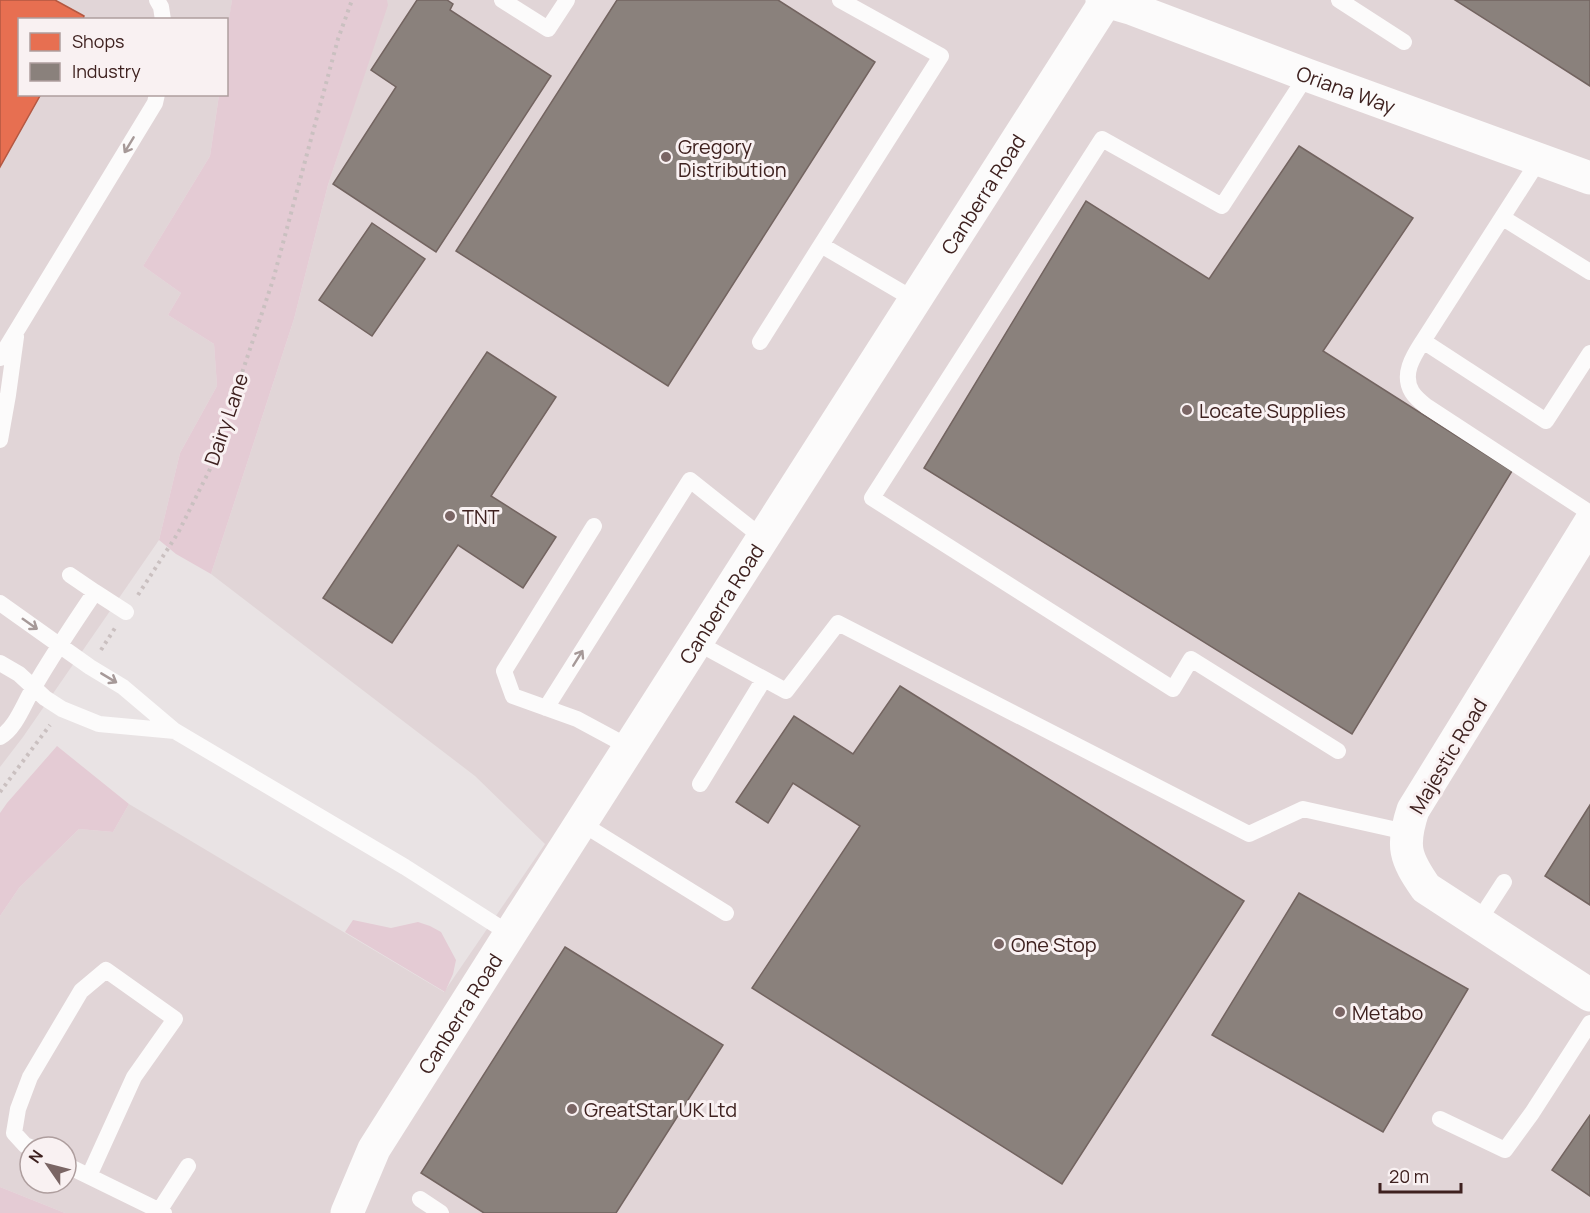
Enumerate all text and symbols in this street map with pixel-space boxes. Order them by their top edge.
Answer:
legend [18,18,228,96]
text: Shops [72,29,124,53]
text: Industry [72,59,141,83]
street label: Oriana Way [1293,59,1400,120]
street label: Canberra Road [934,129,1031,259]
place label: Gregory Distribution [678,133,787,183]
one-way arrow [123,136,135,153]
marker: Gregory Distribution [659,150,673,164]
street label: Dairy Lane [198,369,254,469]
place label: Locate Supplies [1199,397,1346,424]
marker: Locate Supplies [1180,403,1194,417]
place label: TNT [462,503,500,530]
marker: TNT [443,509,457,523]
street label: Canberra Road [673,538,769,669]
one-way arrow [22,618,38,630]
one-way arrow [572,650,584,667]
one-way arrow [100,673,117,685]
street label: Majestic Road [1403,693,1493,819]
place label: One Stop [1011,931,1097,958]
marker: One Stop [992,937,1006,951]
street label: Canberra Road [412,948,508,1079]
place label: Metabo [1352,999,1423,1026]
marker: Metabo [1333,1005,1347,1019]
place label: GreatStar UK Ltd [584,1096,737,1123]
marker: GreatStar UK Ltd [565,1102,579,1116]
north arrow [18,1135,78,1195]
text: N [23,1145,48,1167]
scale bar [1380,1156,1461,1194]
text: 20 m [1389,1164,1429,1188]

